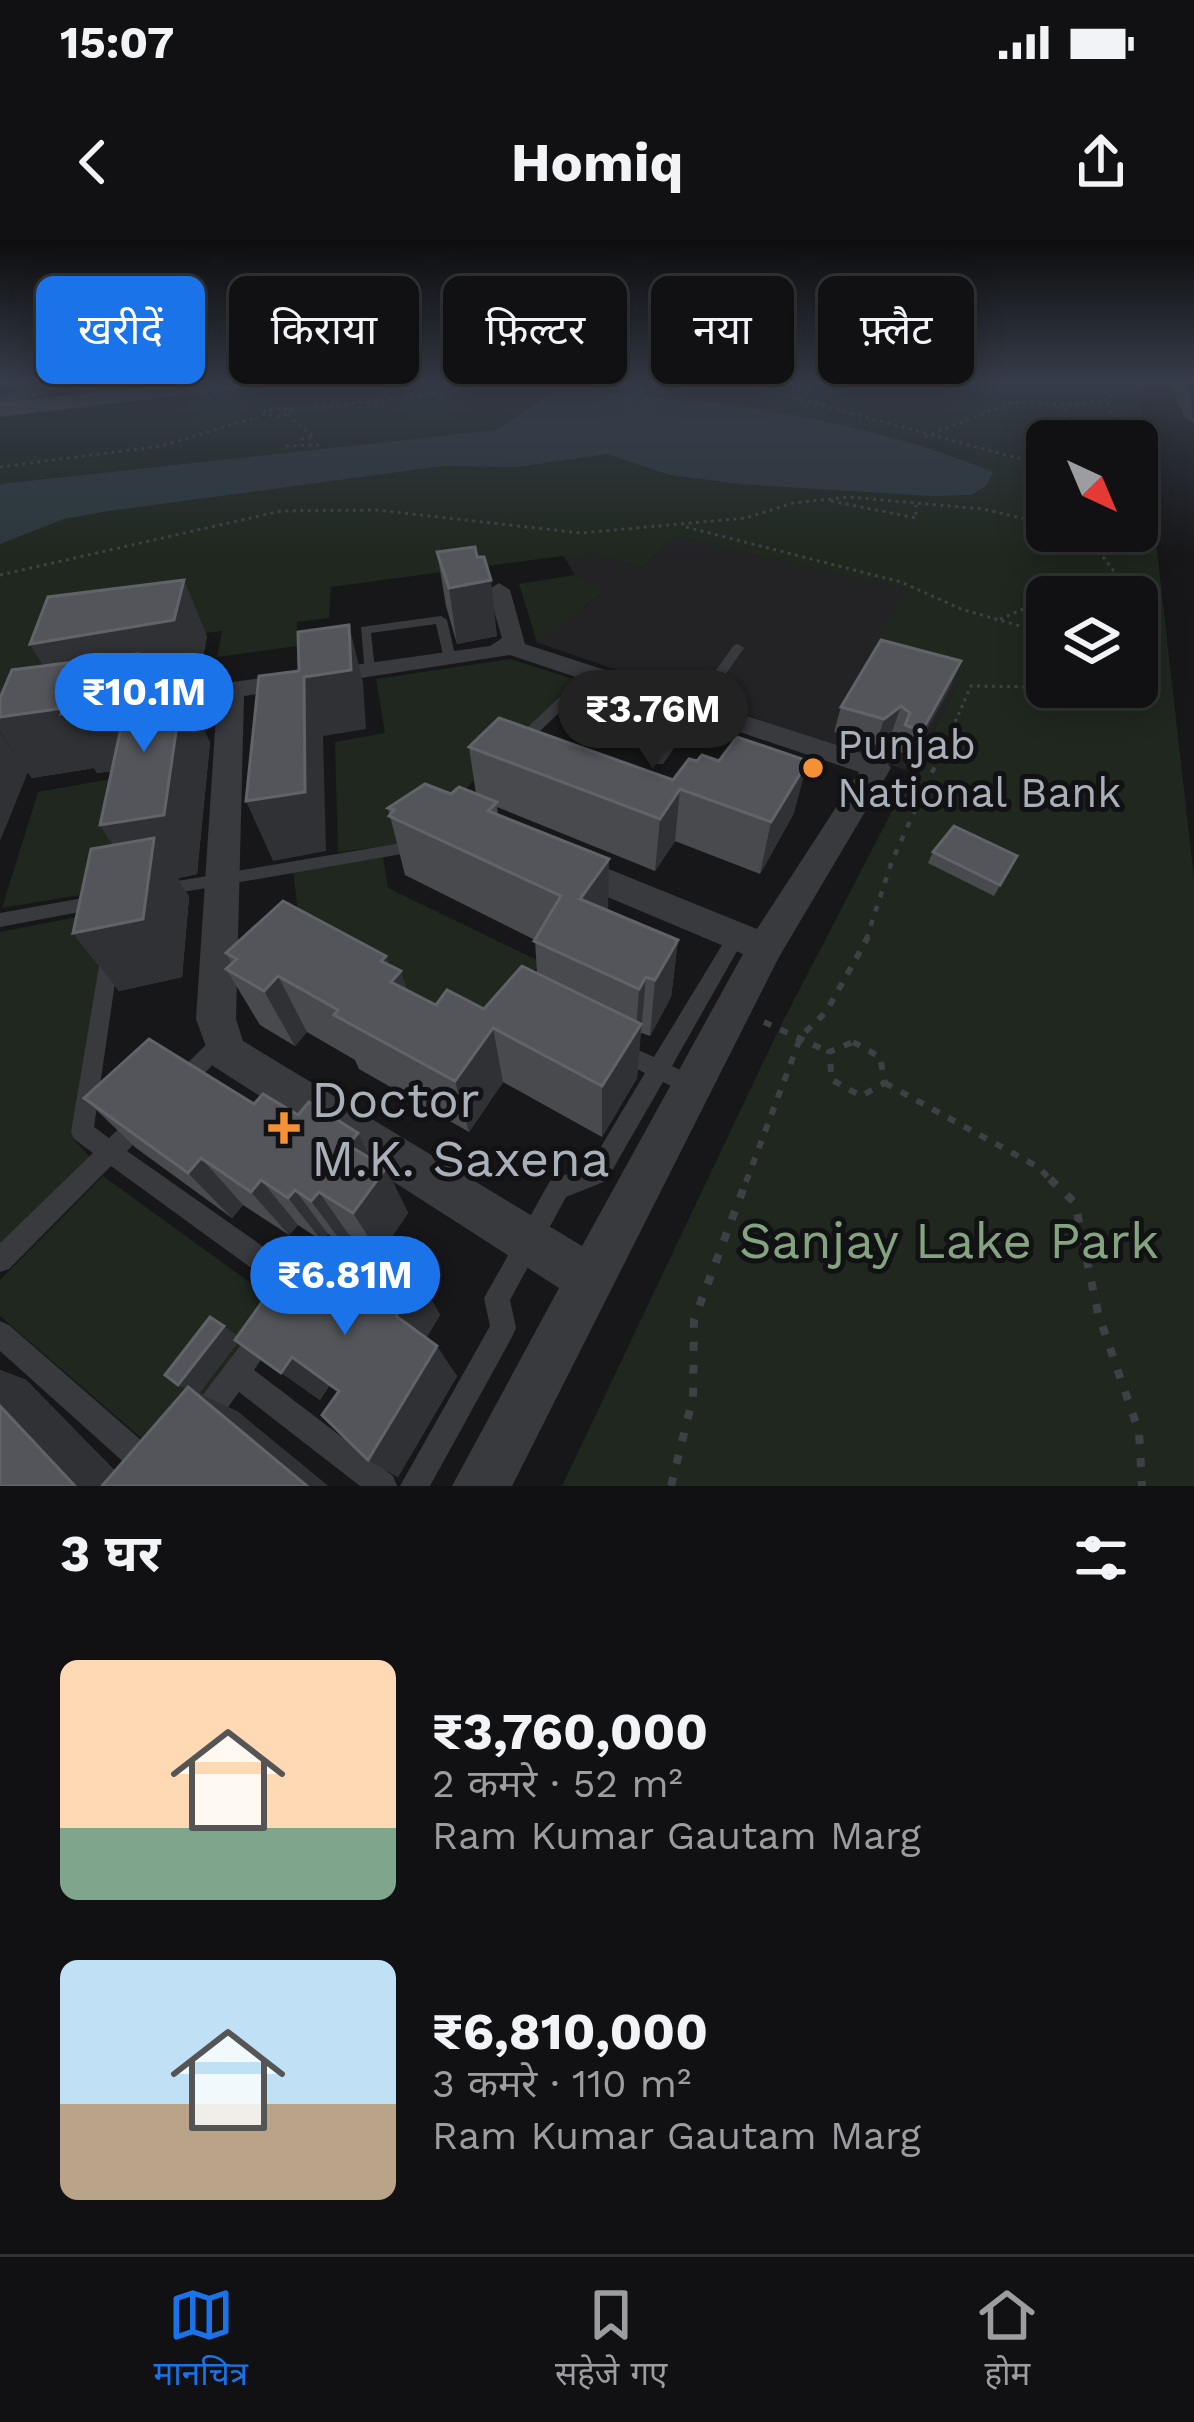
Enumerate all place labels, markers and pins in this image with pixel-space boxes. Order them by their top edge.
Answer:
pin: ₹10.1M [46,653,242,755]
pin: ₹3.76M [555,670,751,772]
place label: Punjab National Bank [837,720,1121,817]
marker: Punjab National Bank [800,755,826,781]
place label: Doctor M.K. Saxena [311,1070,610,1188]
marker: Doctor M.K. Saxena [268,1112,300,1144]
pin: ₹6.81M [247,1236,443,1338]

